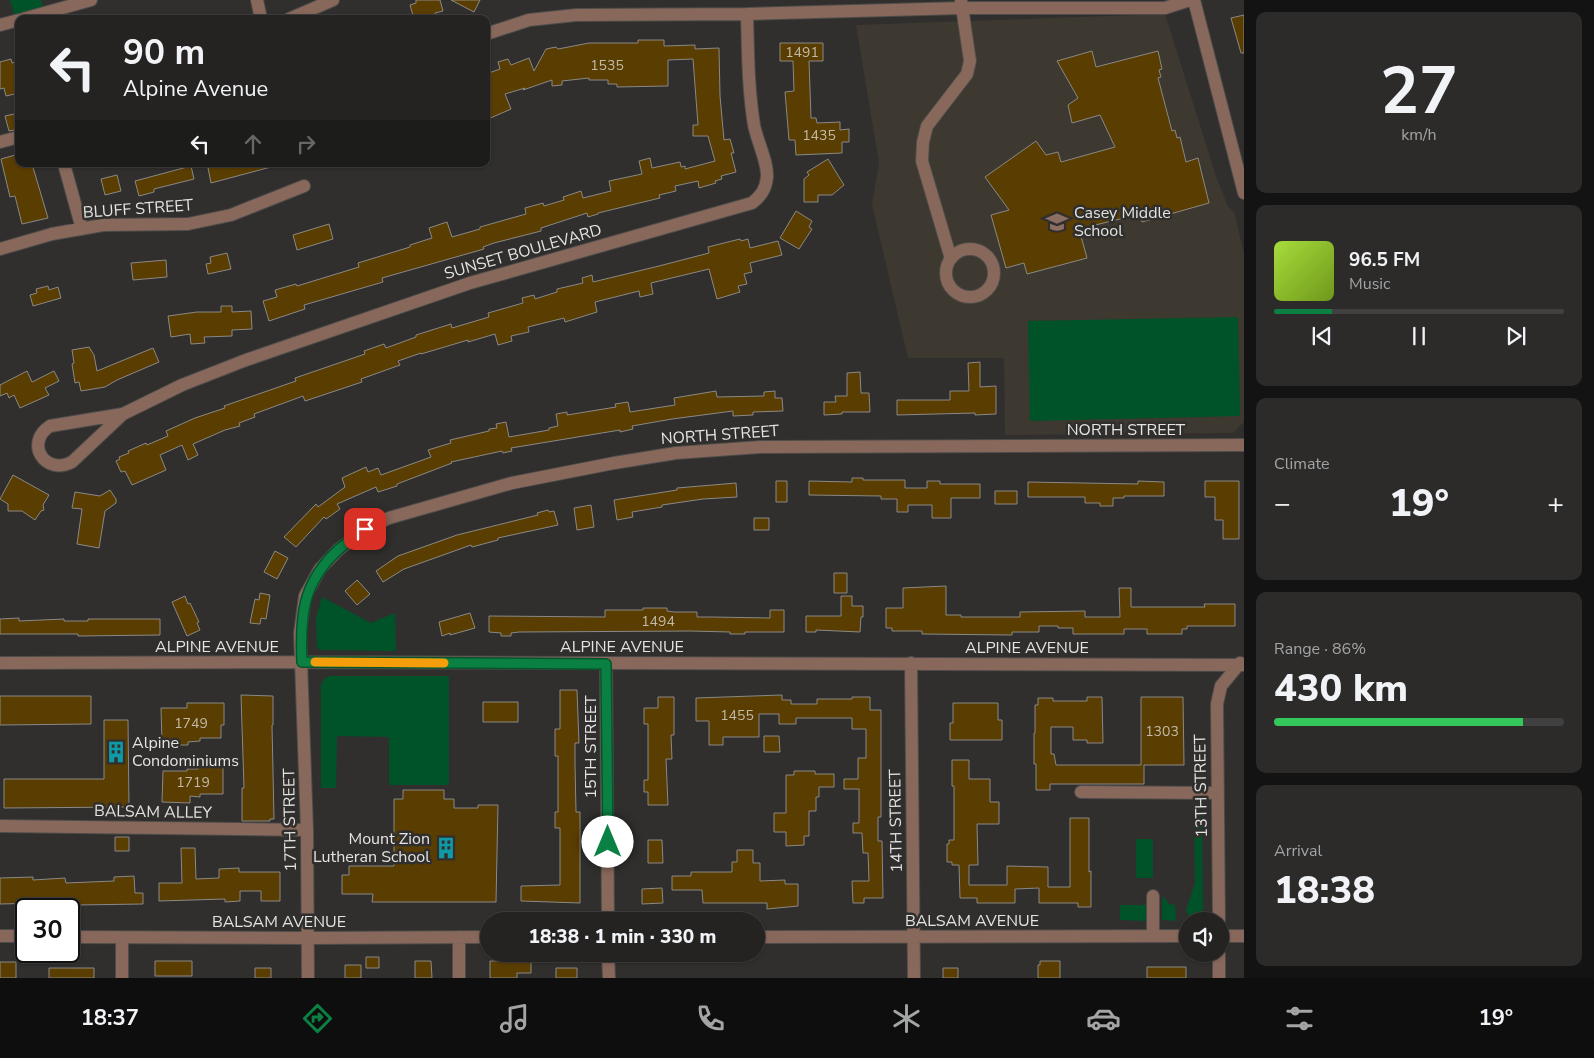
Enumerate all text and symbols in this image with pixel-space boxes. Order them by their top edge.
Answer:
text: 90 m [123,29,205,76]
icon: left [40,35,105,100]
house number: 1491 [785,43,819,62]
text: 27 [1380,47,1458,136]
house number: 1535 [590,56,624,75]
text: Alpine Avenue [123,74,268,104]
text: km/h [1401,124,1437,146]
house number: 1435 [802,126,836,145]
icon: left [186,130,214,158]
icon: ahead [239,130,267,158]
icon: right [292,130,320,158]
street label: BLUFF STREET [82,194,194,224]
place label: Casey Middle School [1074,202,1171,242]
school or university icon: Casey Middle School [1044,209,1070,235]
street label: SUNSET BOULEVARD [442,219,604,285]
text: 96.5 FM [1349,247,1420,273]
text: Music [1349,273,1390,295]
icon: previous [1308,322,1336,350]
icon: pause [1405,322,1433,350]
icon: next [1502,322,1530,350]
street label: NORTH STREET [1067,419,1186,441]
street label: NORTH STREET [660,420,780,450]
text: Climate [1274,453,1329,475]
text: 19° [1389,478,1449,529]
text: − [1274,485,1291,523]
text: + [1547,485,1564,523]
pin [344,508,386,550]
icon: arrive [351,515,379,543]
house number: 1494 [641,612,675,631]
street label: ALPINE AVENUE [155,636,279,658]
street label: ALPINE AVENUE [560,636,684,658]
street label: ALPINE AVENUE [965,637,1089,659]
text: Range · 86% [1274,638,1366,660]
text: 430 km [1274,663,1408,714]
street label: 15TH STREET [580,695,602,799]
house number: 1455 [720,706,754,725]
house number: 1749 [174,714,208,733]
house number: 1303 [1145,722,1179,741]
place label: Alpine Condominiums [132,732,239,772]
street label: 13TH STREET [1189,734,1213,838]
building icon: Alpine Condominiums [103,739,129,765]
street label: 17TH STREET [278,768,302,872]
street label: 14TH STREET [884,769,908,873]
house number: 1719 [176,773,210,792]
street label: BALSAM ALLEY [94,800,213,824]
position arrow [581,815,633,867]
place label: Mount Zion Lutheran School [313,828,430,868]
building icon: Mount Zion Lutheran School [433,835,459,861]
text: Arrival [1274,840,1322,862]
text: 18:38 [1274,865,1375,916]
speed limit sign: 30 [15,898,80,963]
street label: BALSAM AVENUE [905,910,1039,932]
street label: BALSAM AVENUE [212,911,346,933]
map controls [1179,912,1229,962]
button: sound [1179,912,1229,962]
text: 18:38 · 1 min · 330 m [529,924,716,950]
icon: directions [300,1001,335,1036]
icon: music [497,1001,532,1036]
icon: phone [693,1001,728,1036]
icon: climate [889,1001,924,1036]
icon: car [1086,1001,1121,1036]
icon: filters [1282,1001,1317,1036]
text: 18:37 [81,1003,139,1033]
text: 19° [1478,1003,1513,1033]

